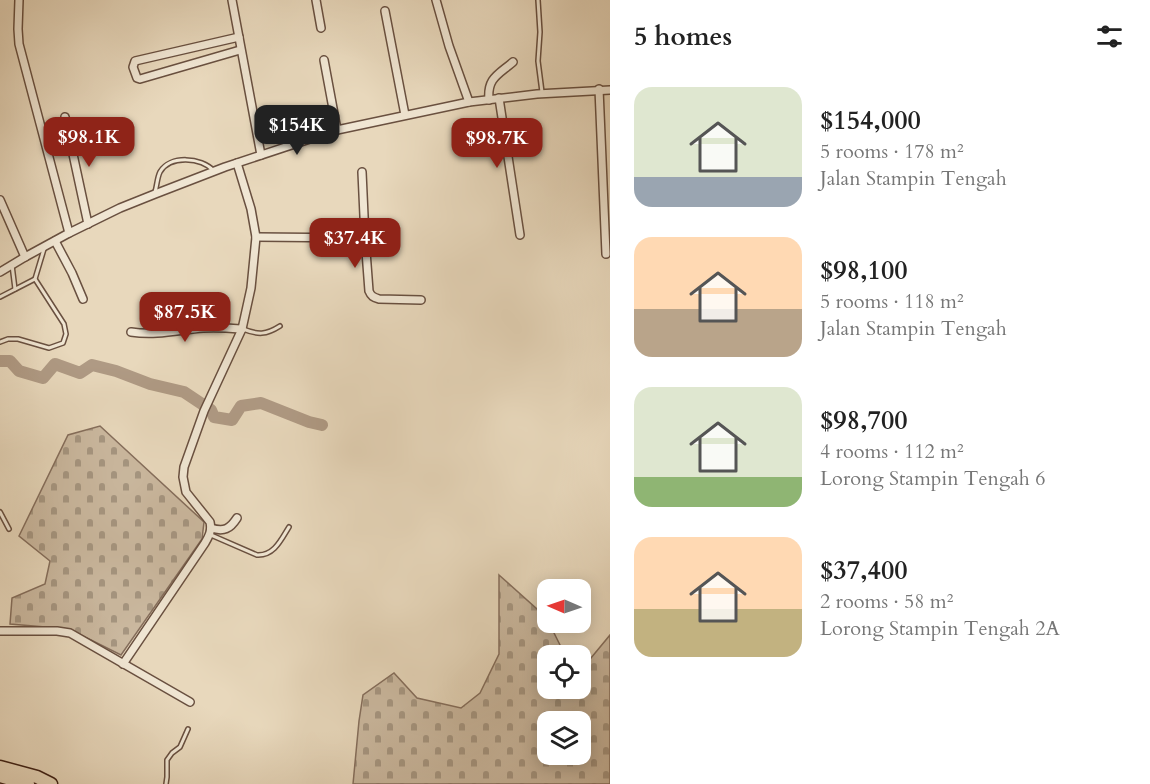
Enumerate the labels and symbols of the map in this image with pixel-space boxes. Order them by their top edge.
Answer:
pin: $154K [255,105,339,156]
pin: $98.1K [40,117,138,168]
pin: $98.7K [448,118,546,169]
pin: $37.4K [306,218,404,269]
pin: $87.5K [136,292,234,343]
north arrow [537,579,591,633]

